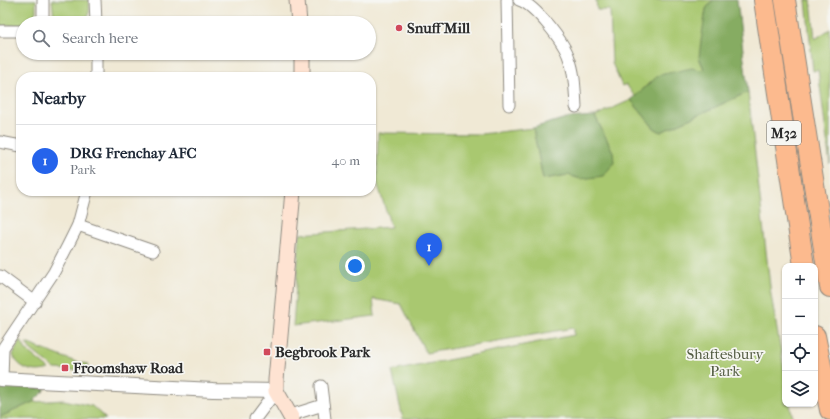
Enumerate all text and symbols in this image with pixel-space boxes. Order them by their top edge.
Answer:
search box [16,16,376,60]
place label: Snuff Mill [407,19,471,37]
marker: Snuff Mill [394,23,404,33]
icon: search [30,27,52,49]
text: Search here [62,29,138,47]
text: Nearby [32,88,86,108]
road number: M32 [767,121,801,145]
text: DRG Frenchay AFC [70,144,197,162]
text: 1 [43,153,47,168]
text: 40 m [332,153,360,168]
text: Park [70,162,96,177]
pin: 1 [416,233,442,266]
your location [345,256,365,276]
map controls [782,263,818,407]
button: + [782,263,818,299]
button: − [782,299,818,335]
button: locate [782,335,818,371]
place label: Begbrook Park [275,343,371,361]
park label: Shaftesbury Park [687,345,764,380]
marker: Begbrook Park [262,347,272,357]
place label: Froomshaw Road [72,359,184,377]
marker: Froomshaw Road [60,363,70,373]
button: layers [782,371,818,407]

